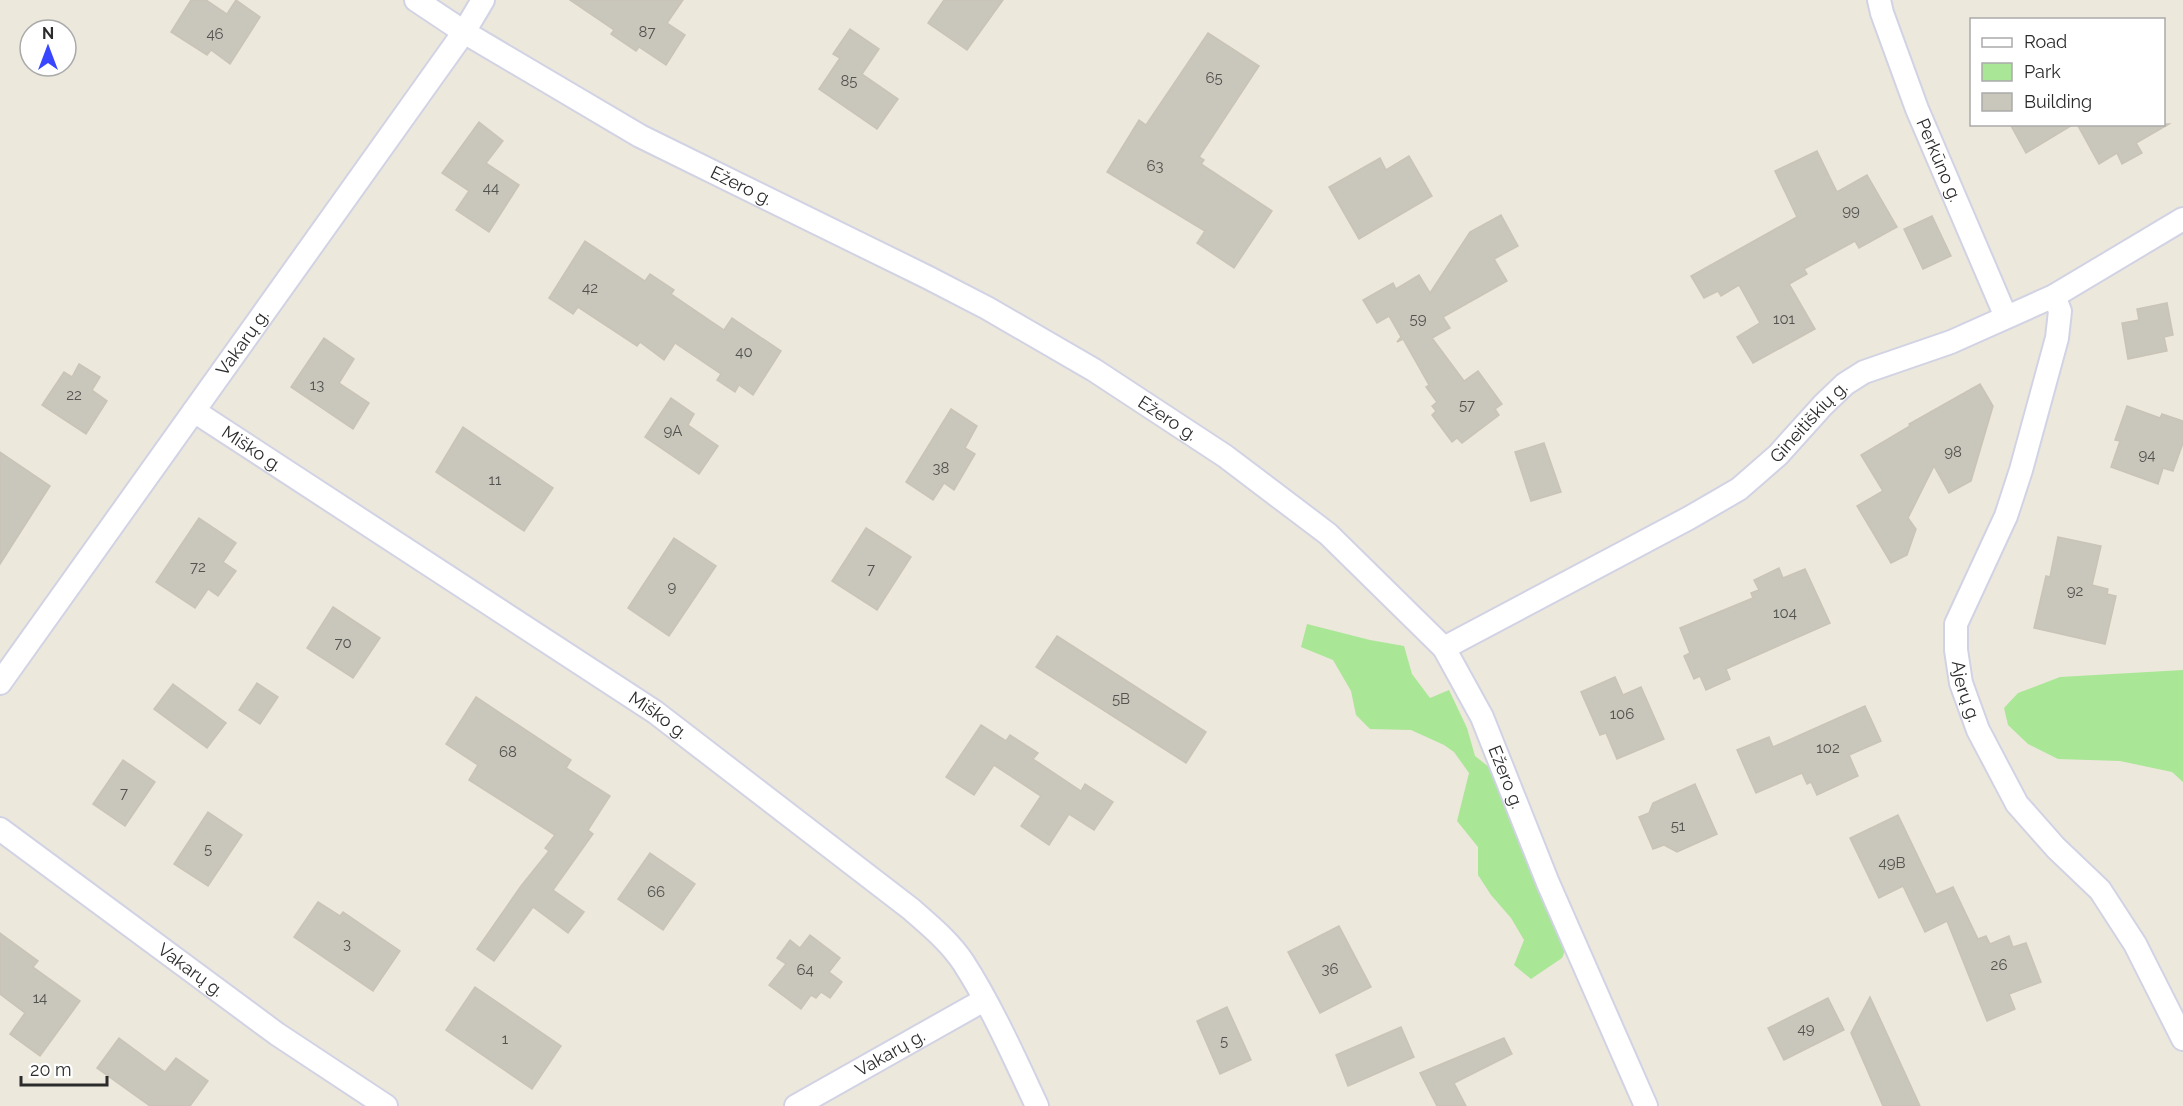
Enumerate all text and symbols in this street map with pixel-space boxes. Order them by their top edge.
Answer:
north arrow [18,18,78,78]
legend [1970,18,2165,126]
house number: 87 [639,23,655,41]
text: N [42,24,54,43]
house number: 46 [206,25,224,43]
text: Road [2024,31,2067,52]
text: Park [2024,61,2061,82]
house number: 65 [1205,69,1223,87]
house number: 85 [840,72,858,90]
text: Building [2024,91,2092,112]
street label: Perkūno g. [1912,115,1966,205]
house number: 63 [1146,157,1164,175]
street label: Ežero g. [707,161,776,209]
house number: 44 [483,179,499,197]
house number: 99 [1842,202,1860,220]
house number: 42 [582,279,598,297]
street label: Vakarų g. [211,305,273,380]
house number: 59 [1410,310,1427,328]
house number: 101 [1773,310,1796,328]
house number: 40 [735,343,753,361]
house number: 13 [310,376,324,394]
street label: Gineitiškių g. [1766,377,1851,467]
house number: 22 [66,386,82,404]
street label: Ežero g. [1134,391,1201,445]
house number: 57 [1459,396,1475,414]
street label: Miško g. [218,421,286,476]
house number: 9A [664,422,682,440]
house number: 98 [1944,443,1962,461]
house number: 94 [2139,446,2155,464]
house number: 38 [933,459,950,477]
house number: 11 [489,471,502,489]
house number: 72 [190,558,206,576]
house number: 7 [867,560,875,578]
house number: 9 [668,578,677,596]
house number: 92 [2067,582,2083,600]
house number: 104 [1773,604,1797,622]
house number: 70 [334,634,352,652]
street label: Ajerų g. [1948,659,1985,725]
street label: Miško g. [625,687,692,743]
house number: 5B [1112,690,1130,708]
house number: 106 [1610,705,1634,723]
house number: 102 [1816,739,1840,757]
street label: Ežero g. [1484,742,1528,811]
house number: 68 [499,743,517,761]
house number: 7 [120,784,128,802]
house number: 51 [1671,817,1686,835]
house number: 5 [204,840,212,858]
house number: 49B [1879,854,1905,872]
house number: 66 [647,883,665,901]
house number: 3 [343,935,351,953]
street label: Vakarų g. [154,938,228,1001]
house number: 26 [1991,956,2007,974]
house number: 36 [1321,960,1339,978]
house number: 64 [796,961,814,979]
house number: 14 [33,989,47,1007]
house number: 49 [1798,1020,1815,1038]
street label: Vakarų g. [851,1025,928,1080]
house number: 1 [502,1030,509,1048]
house number: 5 [1220,1032,1228,1050]
scale bar [21,1049,106,1087]
text: 20 m [30,1059,72,1080]

